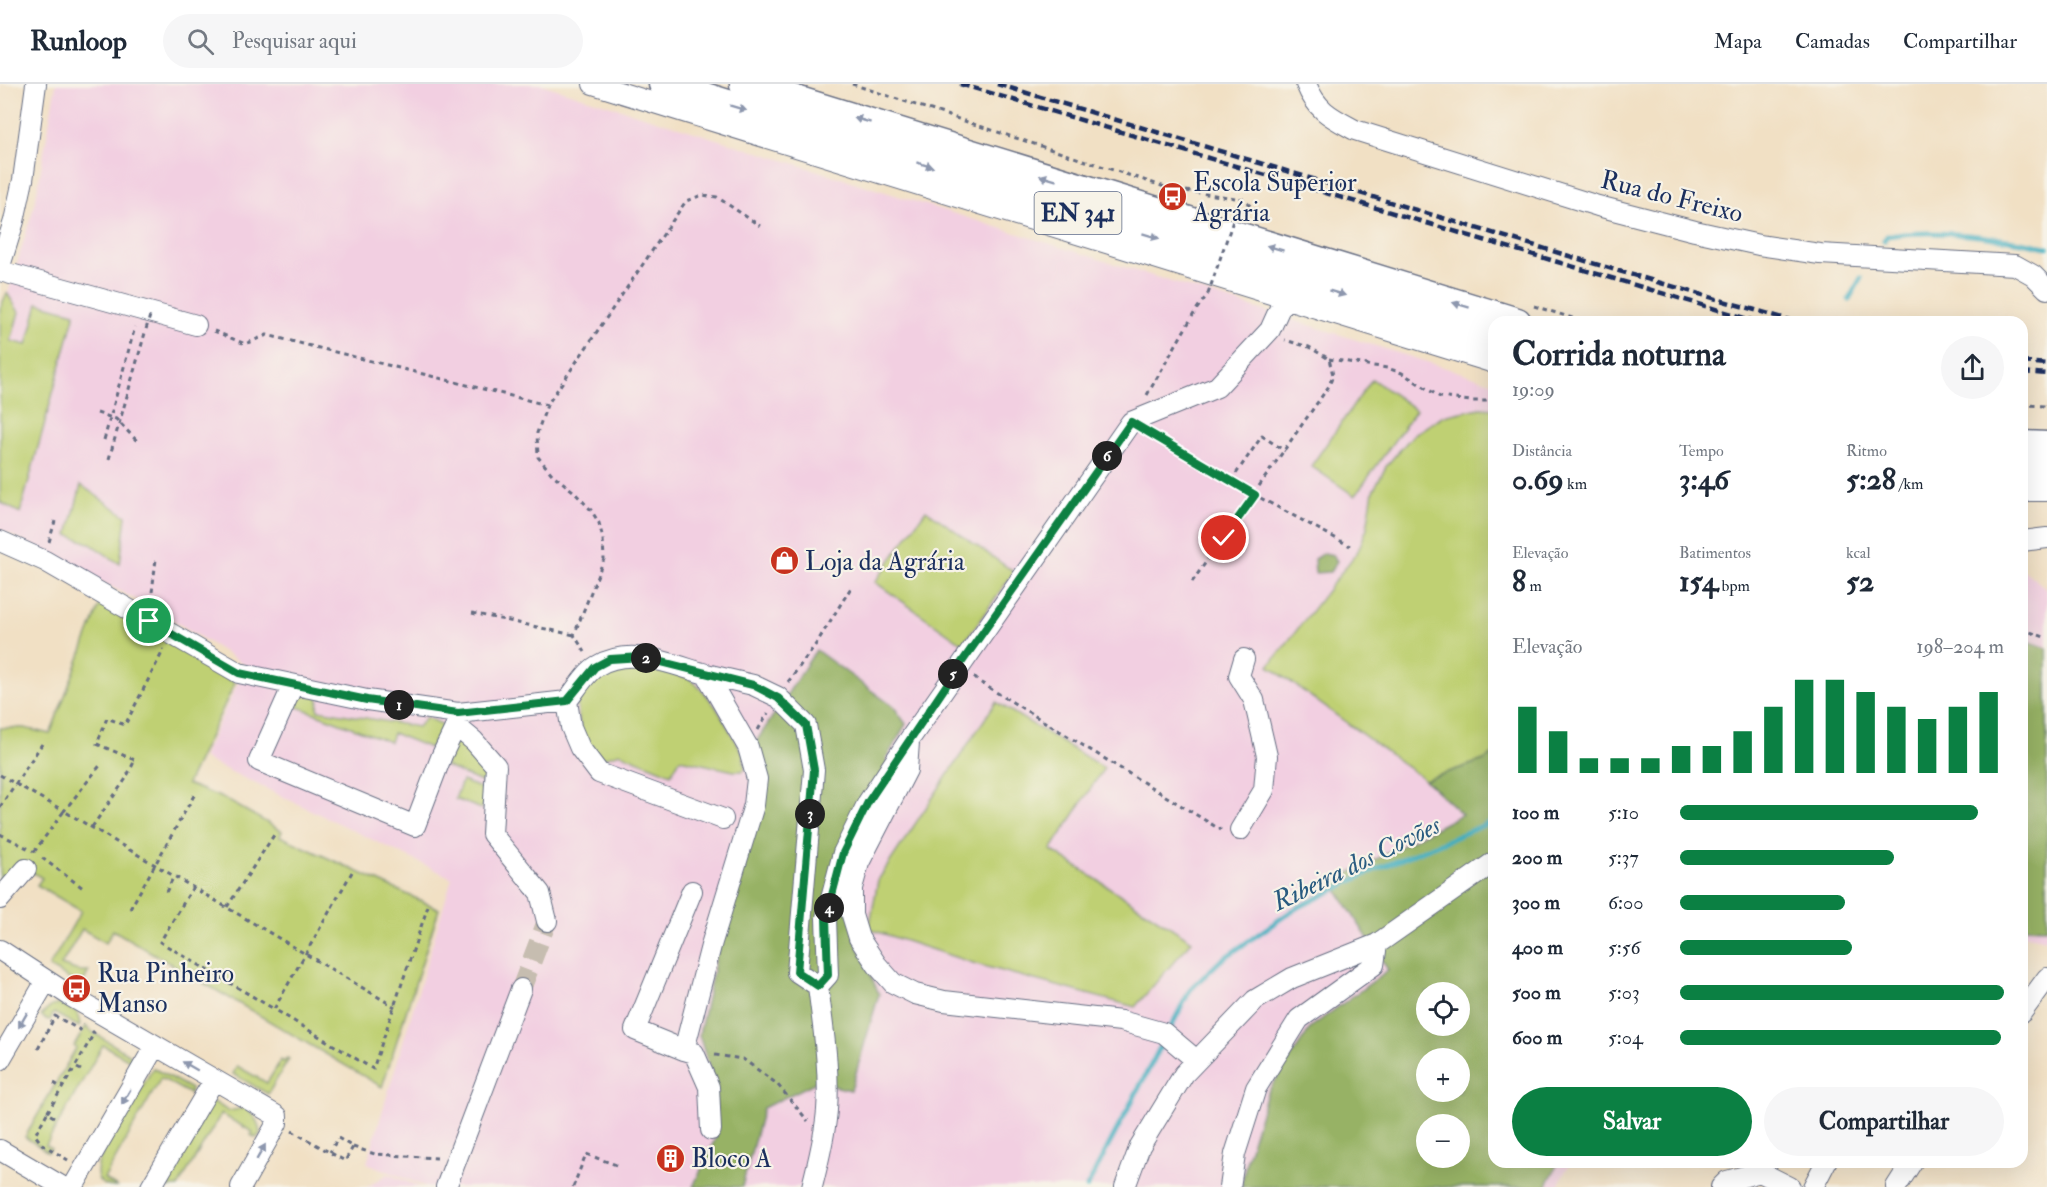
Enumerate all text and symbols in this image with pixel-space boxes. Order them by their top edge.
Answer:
search box [163,14,583,68]
text: Runloop [30,24,127,59]
icon: search [184,25,217,58]
text: Pesquisar aqui [232,27,357,55]
text: Mapa [1714,28,1762,55]
text: Camadas [1795,28,1870,55]
text: Compartilhar [1903,28,2017,55]
one-way arrow [730,103,748,113]
one-way arrow [853,115,871,124]
one-way arrow [916,161,934,170]
street label: Rua do Freixo [1597,164,1746,230]
place label: Escola Superior Agrária [1192,167,1357,229]
one-way arrow [1039,173,1057,182]
bus stop icon: Escola Superior Agrária [1156,181,1188,213]
road number: EN 341 [1034,192,1122,234]
one-way arrow [1142,232,1160,241]
one-way arrow [1266,243,1284,252]
one-way arrow [1328,289,1346,299]
one-way arrow [1452,300,1470,309]
text: Corrida noturna [1512,334,1726,375]
button: share [1941,336,2004,399]
text: 19:09 [1512,377,1555,402]
pin: 6 [1092,441,1122,471]
text: Distância [1512,441,1572,461]
text: Tempo [1679,441,1724,461]
text: Ritmo [1846,441,1887,461]
text: 6 [1103,446,1111,466]
text: 0.69 [1512,461,1564,498]
text: 3:46 [1679,461,1729,498]
text: 5:28 [1846,461,1896,498]
text: km [1564,474,1587,494]
text: /km [1896,474,1923,494]
pin [1198,512,1249,563]
icon: check [1207,521,1240,554]
text: Elevação [1512,543,1568,563]
text: Batimentos [1679,543,1751,563]
text: kcal [1846,543,1871,563]
shop icon: Loja da Agrária [768,545,800,577]
place label: Loja da Agrária [805,546,965,578]
text: 8 [1512,563,1526,600]
text: 154 [1679,563,1718,600]
text: 52 [1846,563,1874,600]
text: m [1526,576,1542,596]
text: bpm [1718,576,1750,596]
pin [123,595,174,646]
icon: arrive [132,604,165,637]
text: Elevação [1512,634,1582,659]
text: 198–204 m [1916,634,2004,659]
pin: 2 [631,643,661,673]
text: 2 [642,648,650,668]
pin: 5 [938,659,968,689]
text: 5 [949,664,957,684]
pin: 1 [384,690,414,720]
text: 1 [396,695,402,715]
pin: 3 [795,799,825,829]
text: 100 m [1512,800,1559,825]
text: 5:10 [1608,800,1639,825]
text: 3 [807,804,813,824]
water label: Ribeira dos Covões [1266,808,1446,919]
text: 200 m [1512,845,1562,870]
text: 5:37 [1608,845,1639,870]
text: 300 m [1512,890,1560,915]
text: 6:00 [1608,890,1644,915]
pin: 4 [814,893,844,923]
text: 4 [825,898,833,918]
text: 400 m [1512,935,1563,960]
text: 5:56 [1608,935,1641,960]
place label: Rua Pinheiro Manso [97,958,234,1020]
bus stop icon: Rua Pinheiro Manso [60,972,92,1004]
text: 500 m [1512,980,1561,1005]
text: 5:03 [1608,980,1640,1005]
map controls [1416,982,1470,1168]
button: locate [1416,982,1470,1036]
one-way arrow [18,1012,28,1029]
text: 600 m [1512,1025,1562,1050]
text: 5:04 [1608,1025,1643,1050]
button: + [1416,1048,1470,1102]
one-way arrow [181,1061,198,1071]
button: Salvar [1512,1087,1752,1156]
button: Compartilhar [1764,1087,2004,1156]
one-way arrow [120,1089,131,1105]
button: − [1416,1114,1470,1168]
building icon: Bloco A [654,1142,686,1174]
one-way arrow [256,1143,266,1160]
place label: Bloco A [691,1143,772,1175]

